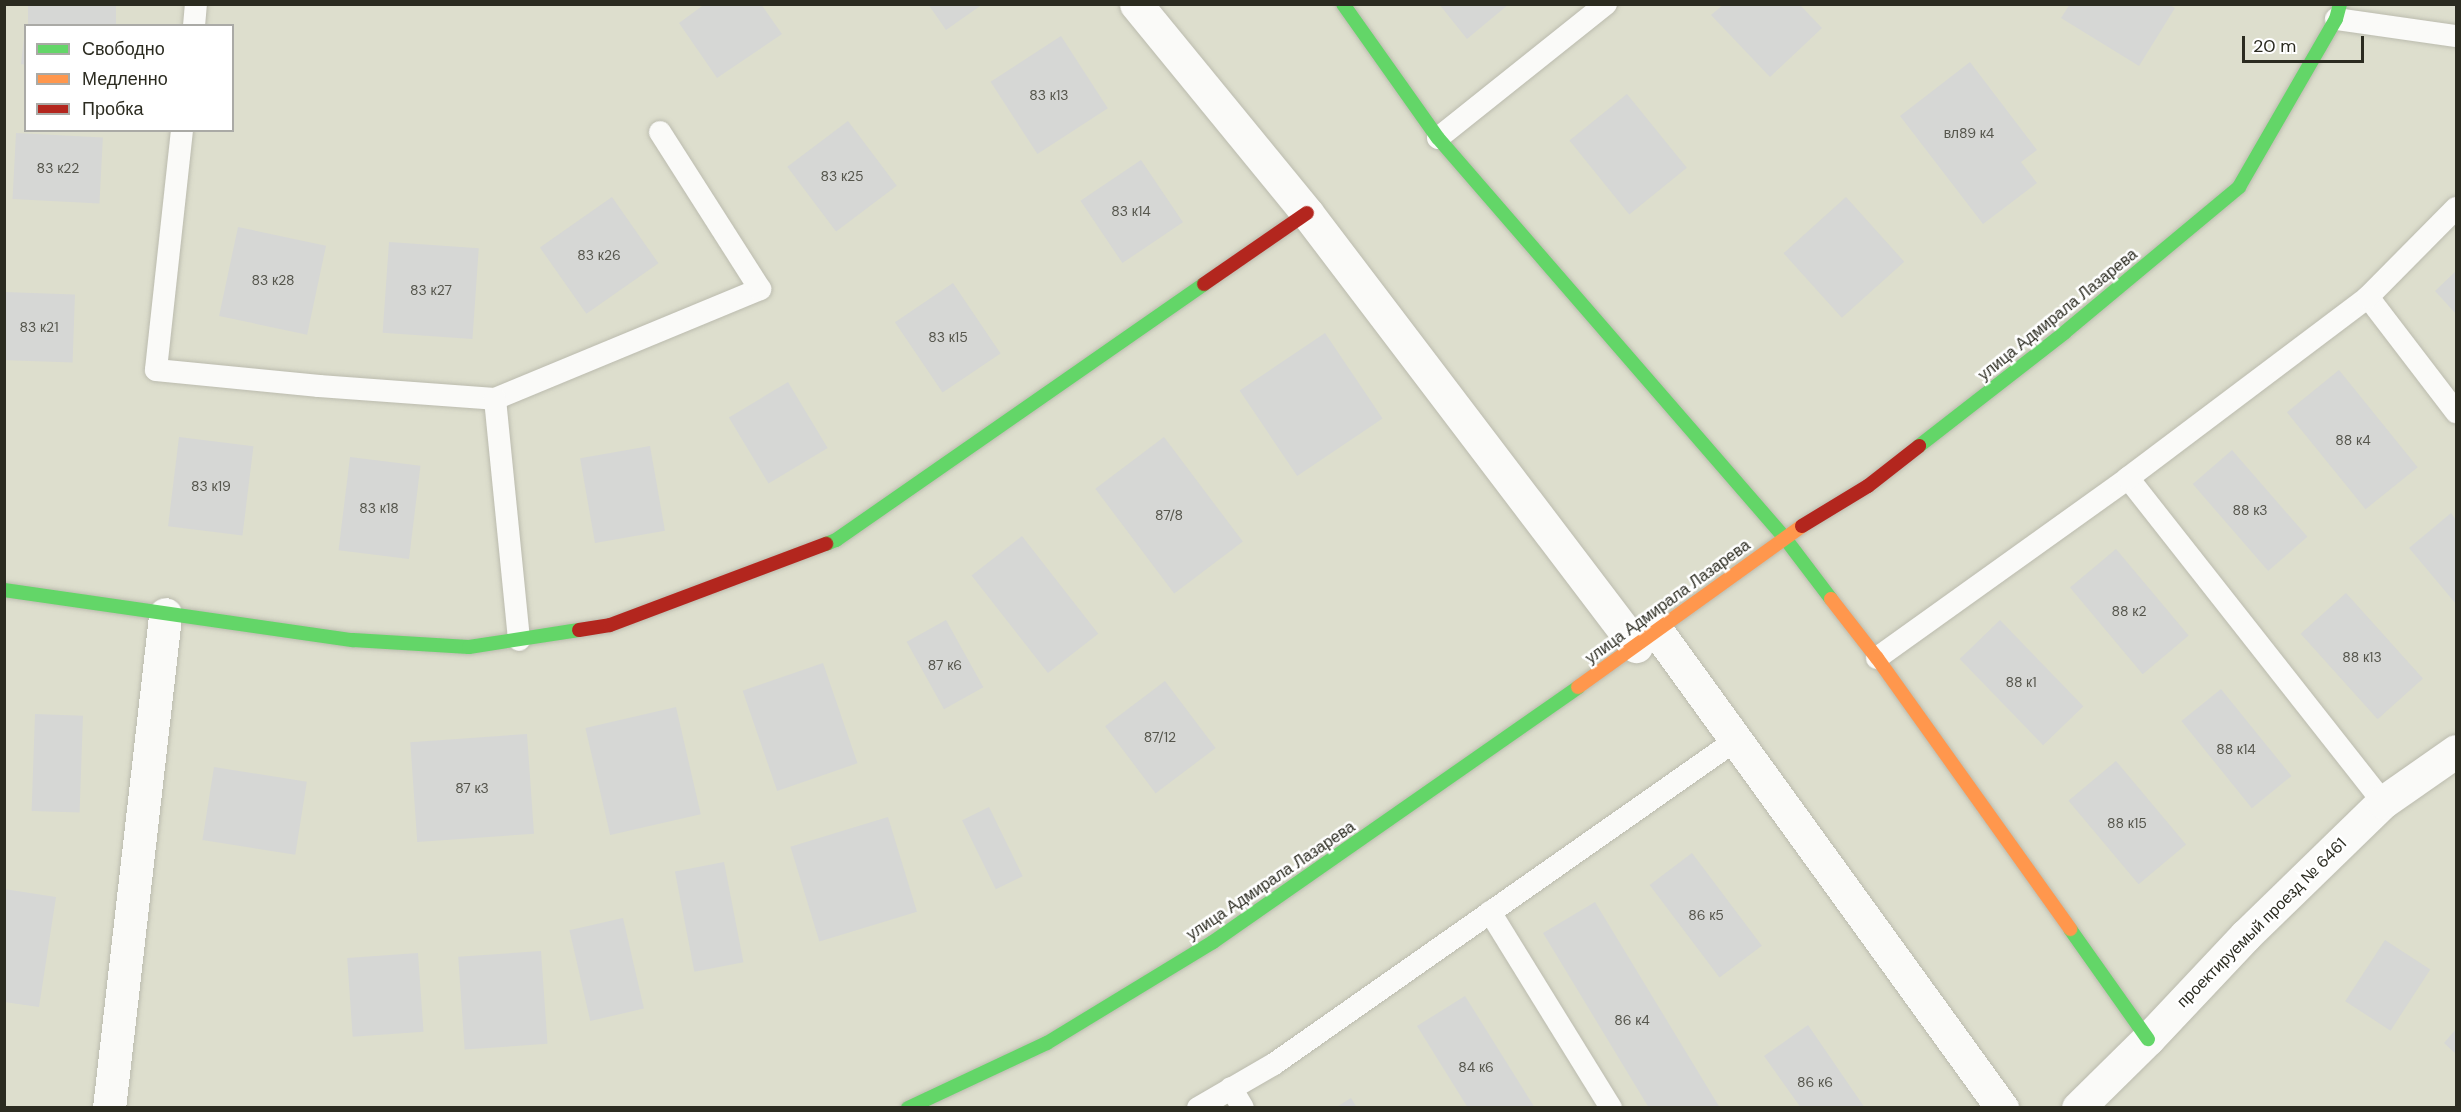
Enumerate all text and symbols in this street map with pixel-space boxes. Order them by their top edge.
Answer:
legend [24,24,234,132]
scale bar [2245,24,2366,62]
text: 20 m [2253,34,2296,58]
text: Свободно [82,37,165,61]
text: Медленно [82,67,168,91]
house number: 83 к13 [1029,87,1069,103]
text: Пробка [82,97,144,121]
house number: вл89 к4 [1944,125,1994,141]
house number: 83 к22 [37,160,79,176]
house number: 83 к25 [820,168,864,184]
house number: 83 к14 [1111,203,1151,219]
street label: улица Адмирала Лазарева [1975,245,2141,385]
house number: 83 к26 [577,247,621,263]
house number: 83 к28 [252,272,294,288]
house number: 83 к27 [410,282,452,298]
house number: 83 к21 [19,319,59,335]
house number: 83 к15 [928,329,968,345]
house number: 88 к4 [2335,432,2371,448]
house number: 83 к19 [191,478,231,494]
house number: 83 к18 [359,500,399,516]
house number: 88 к3 [2232,502,2268,518]
house number: 87/8 [1155,507,1183,523]
street label: улица Адмирала Лазарева [1582,536,1754,668]
house number: 88 к2 [2112,603,2146,619]
house number: 88 к13 [2342,649,2382,665]
house number: 87 к6 [928,657,962,673]
house number: 88 к1 [2005,674,2037,690]
house number: 87/12 [1144,729,1176,745]
house number: 88 к14 [2216,741,2256,757]
house number: 87 к3 [455,780,489,796]
house number: 88 к15 [2107,815,2147,831]
street label: улица Адмирала Лазарева [1183,817,1359,945]
street label: проектируемый проезд № 6461 [2173,834,2351,1012]
house number: 86 к5 [1688,907,1724,923]
house number: 86 к4 [1614,1012,1650,1028]
house number: 84 к6 [1458,1059,1494,1075]
house number: 86 к6 [1797,1074,1833,1090]

